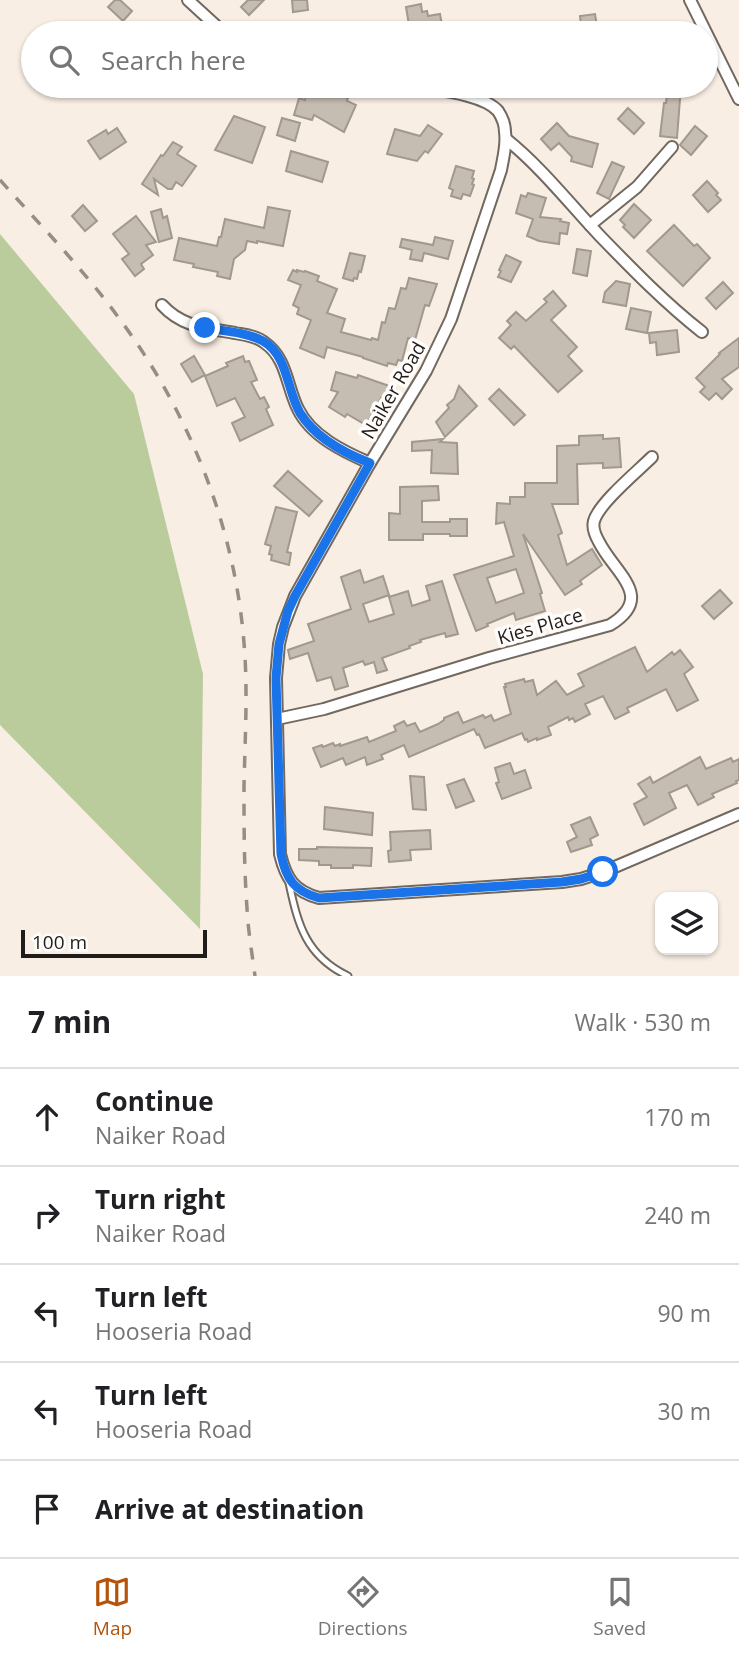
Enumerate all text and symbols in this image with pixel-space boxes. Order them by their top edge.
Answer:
search box [21,21,718,98]
icon: search [45,41,83,79]
text: Search here [101,42,246,78]
route end [189,312,220,343]
street label: Naiker Road [355,337,431,443]
street label: Kies Place [494,601,586,651]
route start [587,856,618,887]
map controls [655,892,718,955]
button: layers [655,892,718,955]
scale bar [21,927,206,959]
text: 100 m [32,929,87,955]
text: 7 min [28,1001,111,1042]
text: Walk · 530 m [574,1006,711,1038]
text: Continue [95,1083,214,1119]
icon: ahead [28,1098,66,1136]
text: 170 m [644,1101,711,1133]
text: Naiker Road [95,1119,226,1151]
text: Turn right [95,1181,226,1217]
icon: right [28,1196,66,1234]
text: 240 m [644,1199,711,1231]
text: Naiker Road [95,1217,226,1249]
text: Turn left [95,1279,207,1315]
icon: left [28,1294,66,1332]
text: 90 m [657,1297,711,1329]
text: Hooseria Road [95,1315,252,1347]
text: Turn left [95,1377,207,1413]
icon: left [28,1392,66,1430]
text: 30 m [657,1395,711,1427]
text: Hooseria Road [95,1413,252,1445]
icon: arrive [28,1490,66,1528]
text: Arrive at destination [95,1491,364,1527]
tab: Map [93,1573,132,1641]
tab: Directions [318,1573,408,1641]
tab: Saved [593,1573,646,1641]

